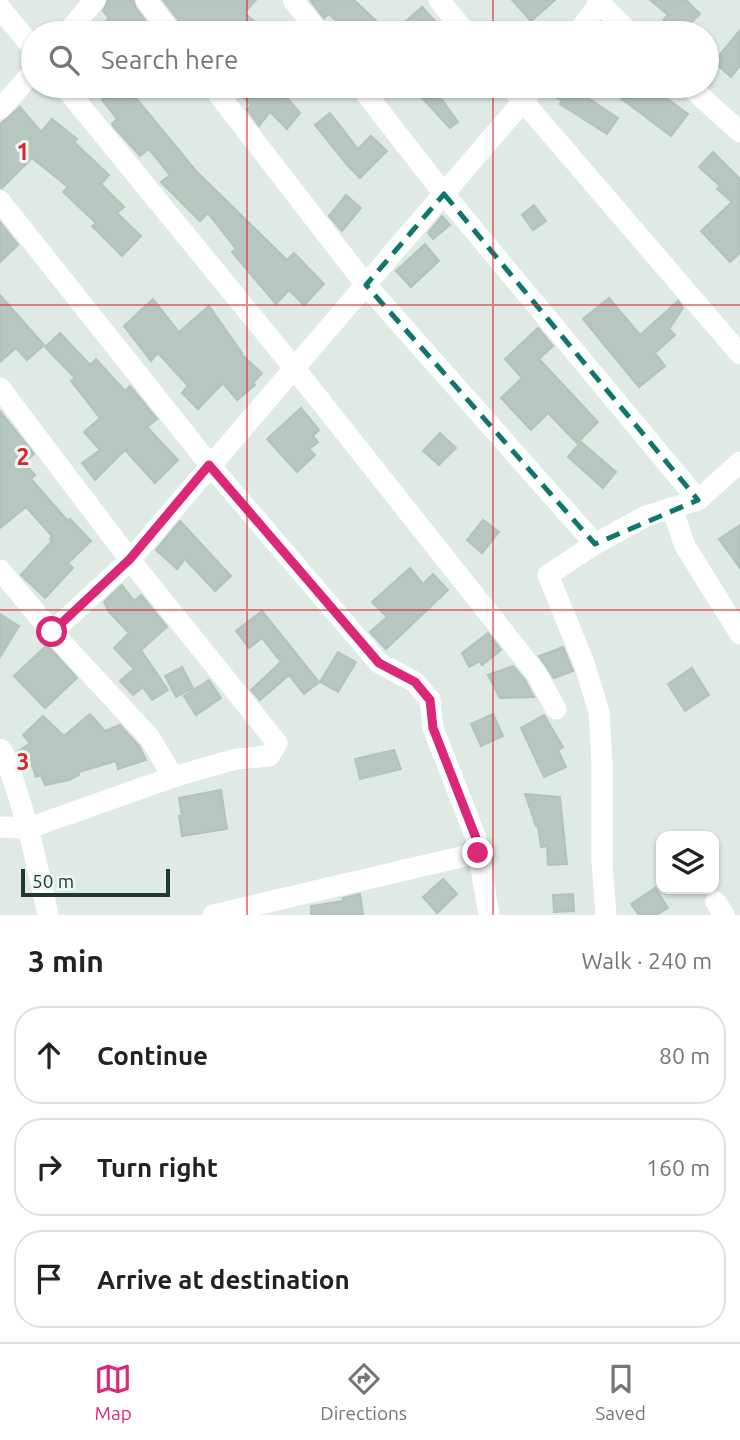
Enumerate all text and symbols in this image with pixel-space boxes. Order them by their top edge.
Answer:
search box [21,21,719,98]
icon: search [45,41,83,79]
text: Search here [101,45,238,74]
text: 1 [17,139,29,164]
text: 2 [17,444,29,469]
route start [36,616,67,647]
text: 3 [17,749,29,774]
map controls [656,831,719,894]
button: layers [656,831,719,894]
route end [462,837,493,868]
scale bar [21,866,170,898]
text: 50 m [32,870,74,892]
text: 3 min [28,944,104,978]
text: Walk · 240 m [581,948,712,973]
icon: ahead [30,1036,68,1074]
text: Continue [97,1041,208,1070]
text: 80 m [659,1043,710,1068]
icon: right [30,1148,68,1186]
text: Turn right [97,1153,218,1182]
text: 160 m [646,1155,710,1180]
icon: arrive [30,1260,68,1298]
text: Arrive at destination [97,1265,350,1294]
tab: Map [94,1360,132,1424]
tab: Directions [320,1360,407,1424]
tab: Saved [595,1360,646,1424]

